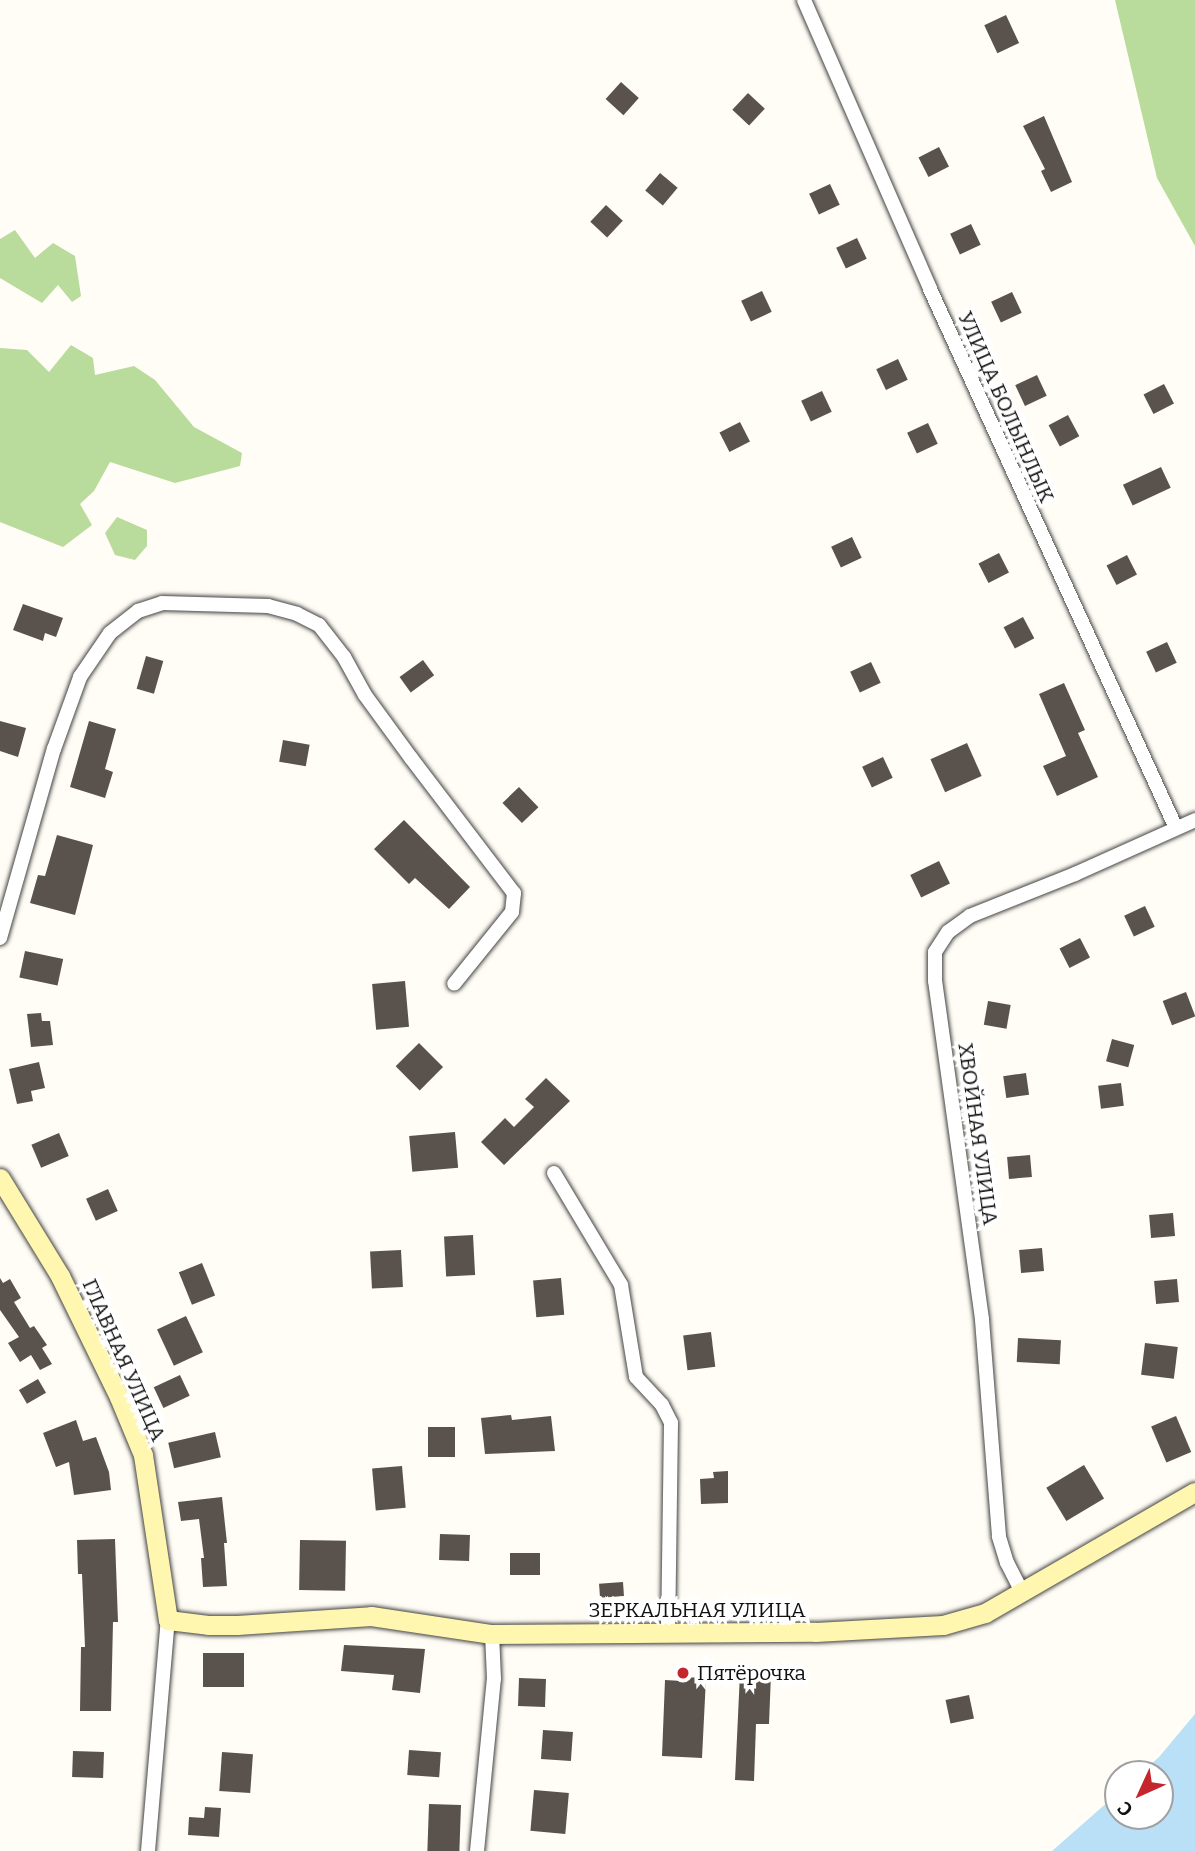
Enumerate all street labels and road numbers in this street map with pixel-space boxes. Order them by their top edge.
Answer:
street label: УЛИЦА БОЛЫНЛЫК [953,308,1059,506]
street label: ХВОЙНАЯ УЛИЦА [953,1041,1003,1227]
street label: ГЛАВНАЯ УЛИЦА [77,1275,171,1445]
street label: ЗЕРКАЛЬНАЯ УЛИЦА [588,1597,806,1623]

